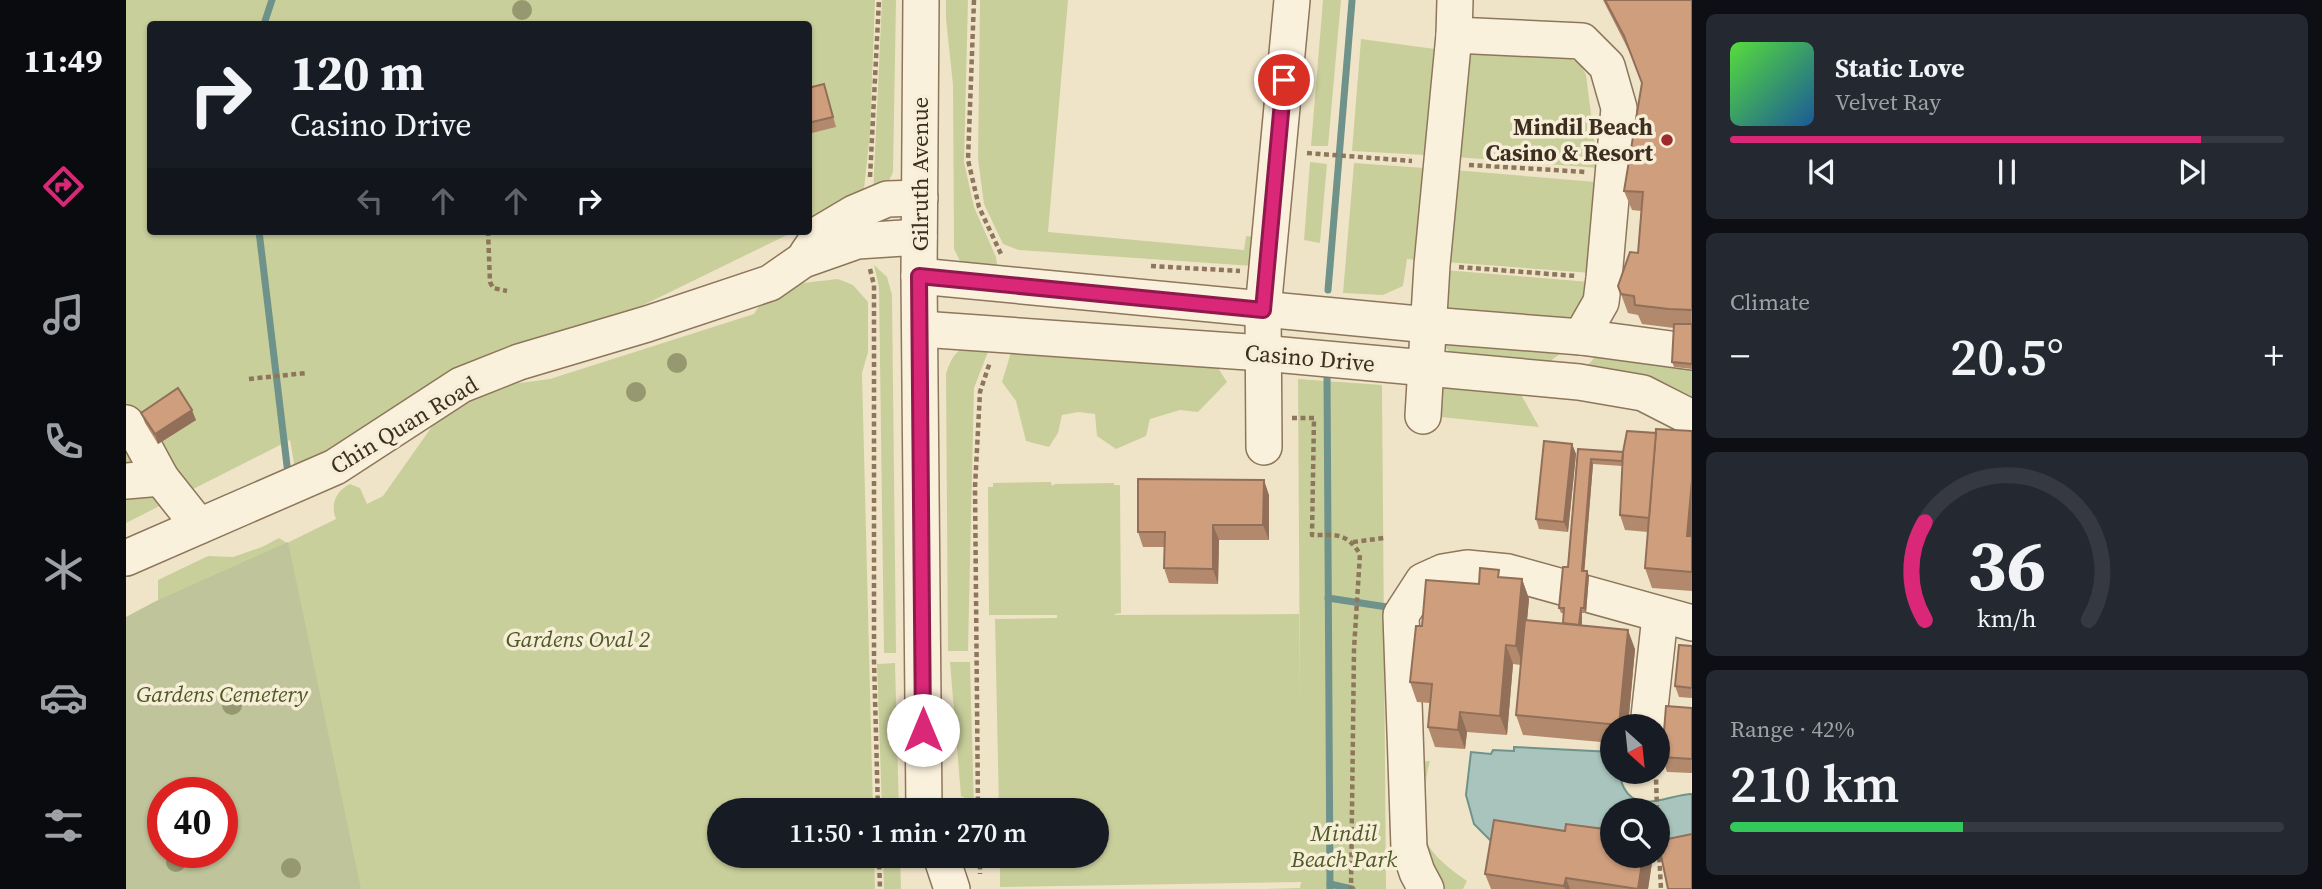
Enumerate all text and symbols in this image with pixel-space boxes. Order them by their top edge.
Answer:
text: 11:49 [24,39,102,83]
text: 120 m [290,39,425,106]
icon: right [175,49,266,140]
pin [1254,50,1314,110]
text: Static Love [1835,50,1964,86]
icon: arrive [1265,61,1303,99]
text: Velvet Ray [1835,86,1941,118]
street label: Gilruth Avenue [904,97,936,251]
text: Casino Drive [290,103,471,147]
place label: Mindil Beach Casino & Resort [1485,111,1654,169]
marker: Mindil Beach Casino & Resort [1659,132,1675,148]
icon: previous [1803,153,1841,191]
icon: pause [1988,153,2026,191]
icon: next [2173,153,2211,191]
icon: directions [39,162,88,211]
icon: left [351,182,389,220]
icon: ahead [424,182,462,220]
icon: ahead [497,182,535,220]
icon: right [570,182,608,220]
text: Climate [1730,286,1810,318]
icon: music [39,290,88,339]
text: 20.5° [1950,321,2064,392]
text: − [1730,330,1750,382]
text: + [2264,330,2284,382]
street label: Casino Drive [1244,336,1376,380]
street label: Chin Quan Road [324,368,484,482]
icon: phone [39,417,88,466]
text: 36 [1968,515,2046,614]
icon: climate [39,545,88,594]
text: km/h [1977,601,2037,635]
park label: Gardens Oval 2 [506,623,650,655]
icon: car [39,673,88,722]
park label: Gardens Cemetery [136,678,309,710]
position arrow [886,693,960,767]
text: Range · 42% [1730,713,1855,745]
north arrow [1600,714,1670,784]
map controls [1600,714,1670,868]
text: 210 km [1730,748,1899,819]
speed limit sign: 40 [147,777,238,868]
button: search [1600,798,1670,868]
icon: filters [39,801,88,850]
text: 11:50 · 1 min · 270 m [789,815,1027,851]
park label: Mindil Beach Park [1290,817,1397,875]

